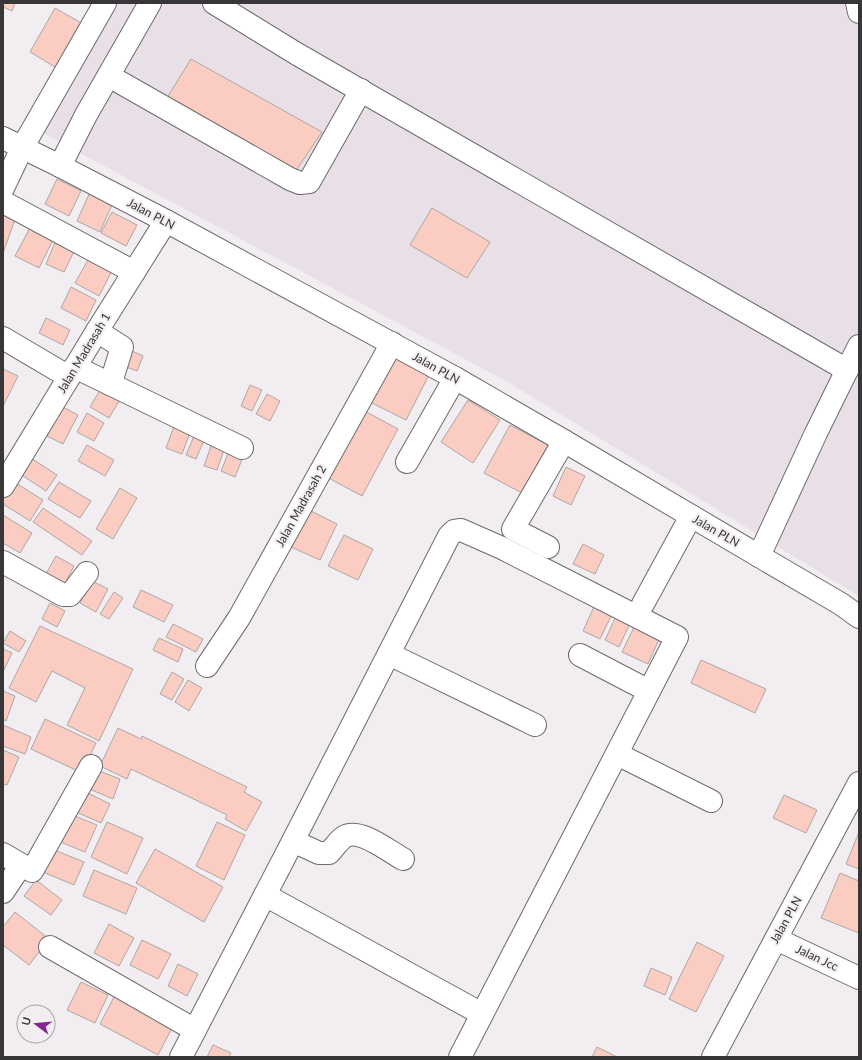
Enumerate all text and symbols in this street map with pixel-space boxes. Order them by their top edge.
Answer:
street label: Jalan PLN [125,195,178,232]
street label: Jalan Madrasah 1 [54,310,113,396]
street label: Jalan PLN [410,348,463,387]
street label: Jalan Madrasah 2 [272,462,329,549]
street label: Jalan PLN [690,511,742,550]
street label: Jalan PLN [766,893,805,946]
street label: Jalan Jcc [794,941,841,974]
north arrow [16,1004,56,1044]
text: U [19,1015,33,1027]

